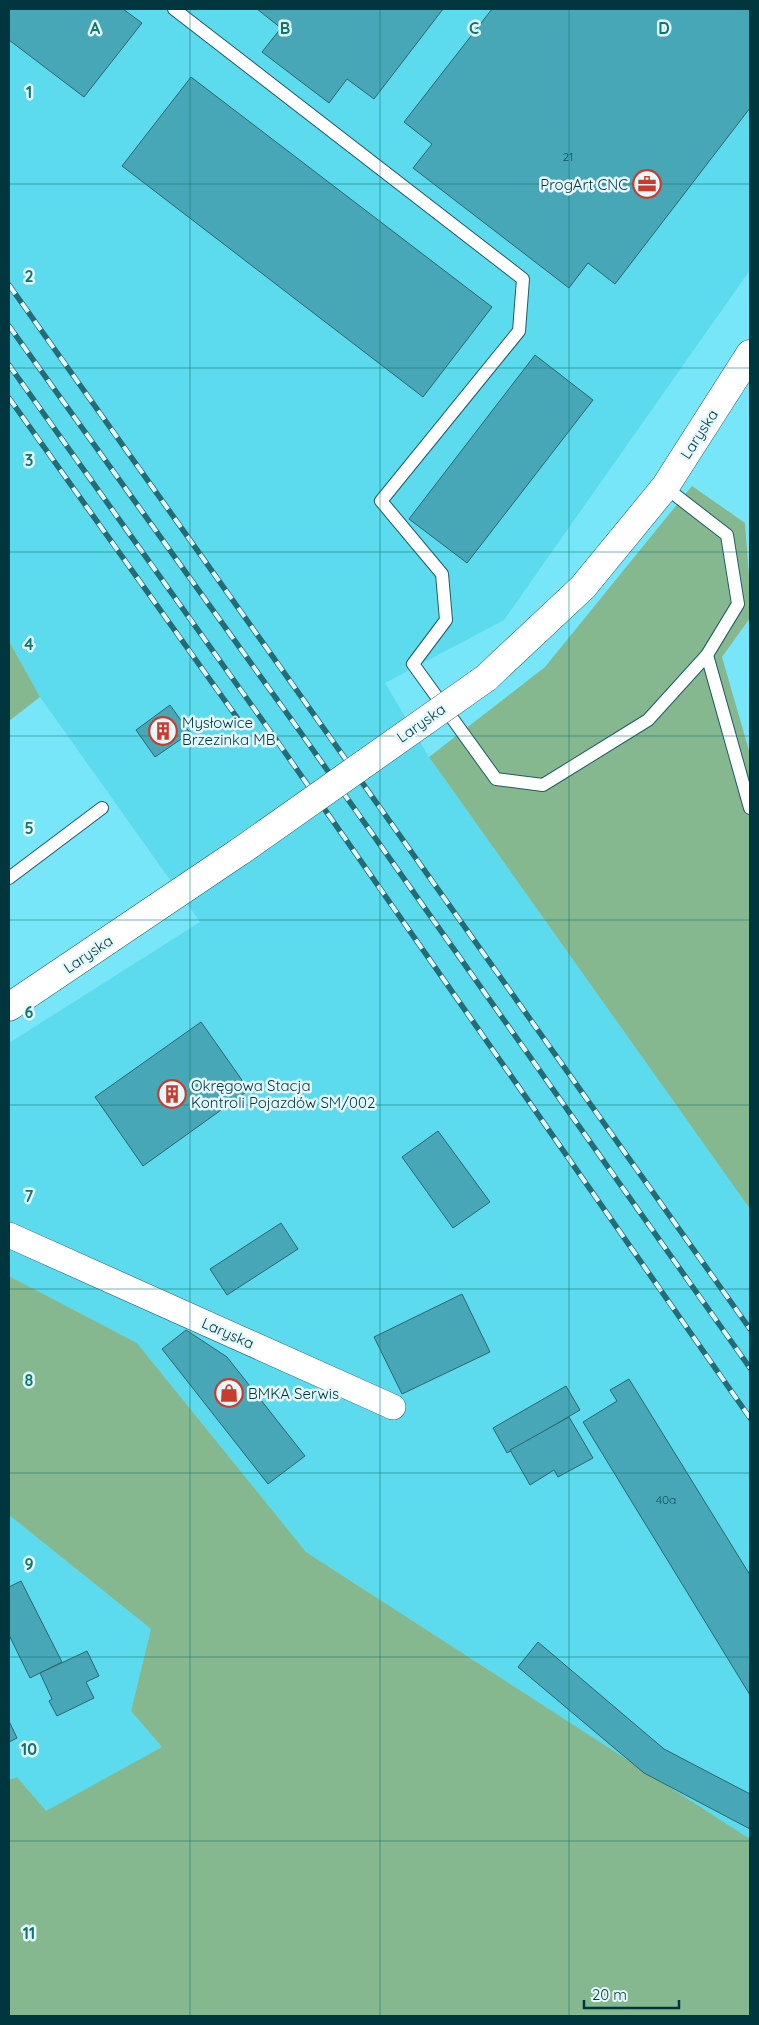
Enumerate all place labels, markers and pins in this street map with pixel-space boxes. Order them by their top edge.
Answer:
office icon: ProgArt CNC [632,169,662,199]
place label: ProgArt CNC [540,175,628,194]
place label: Mysłowice Brzezinka MB [182,713,276,749]
building icon: Mysłowice Brzezinka MB [148,716,178,746]
place label: Okręgowa Stacja Kontroli Pojazdów SM/002 [191,1076,375,1112]
building icon: Okręgowa Stacja Kontroli Pojazdów SM/002 [157,1079,187,1109]
shop icon: BMKA Serwis [214,1378,244,1408]
place label: BMKA Serwis [248,1384,339,1403]

